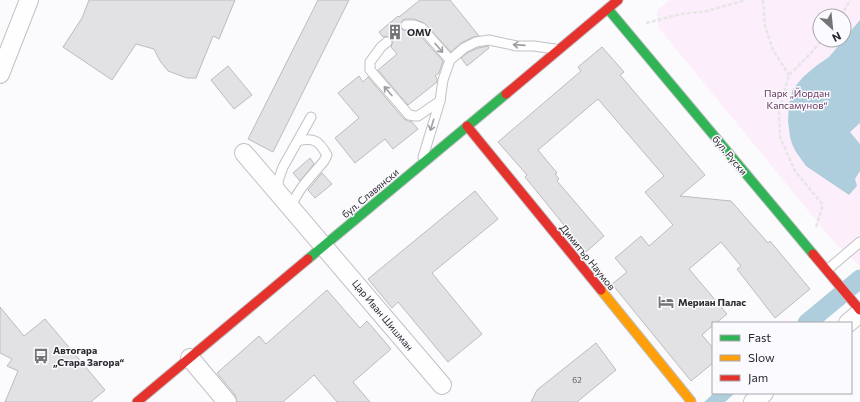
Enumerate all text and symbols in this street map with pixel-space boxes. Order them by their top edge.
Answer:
north arrow [812,8,852,48]
building icon: OMV [386,23,404,41]
place label: OMV [407,26,431,38]
text: N [830,30,843,45]
one-way arrow [513,42,526,49]
one-way arrow [435,43,444,53]
one-way arrow [384,85,393,96]
park label: Парк „Йордан Капсамунов“ [764,87,830,111]
one-way arrow [428,119,435,132]
street label: бул. Руски [710,133,750,177]
street label: бул. Славянски [339,166,401,220]
street label: Димитър Наумов [558,222,618,292]
street label: Цар Иван Шишман [350,277,416,353]
hotel icon: Мериан Палас [657,293,675,311]
place label: Мериан Палас [678,296,746,308]
legend [712,322,852,394]
text: Fast [748,330,771,344]
place label: Автогара „Стара Загора“ [53,344,125,368]
bus stop icon: Автогара „Стара Загора“ [32,347,50,365]
text: Slow [748,350,775,364]
text: Jam [748,370,768,385]
house number: 62 [572,375,582,385]

